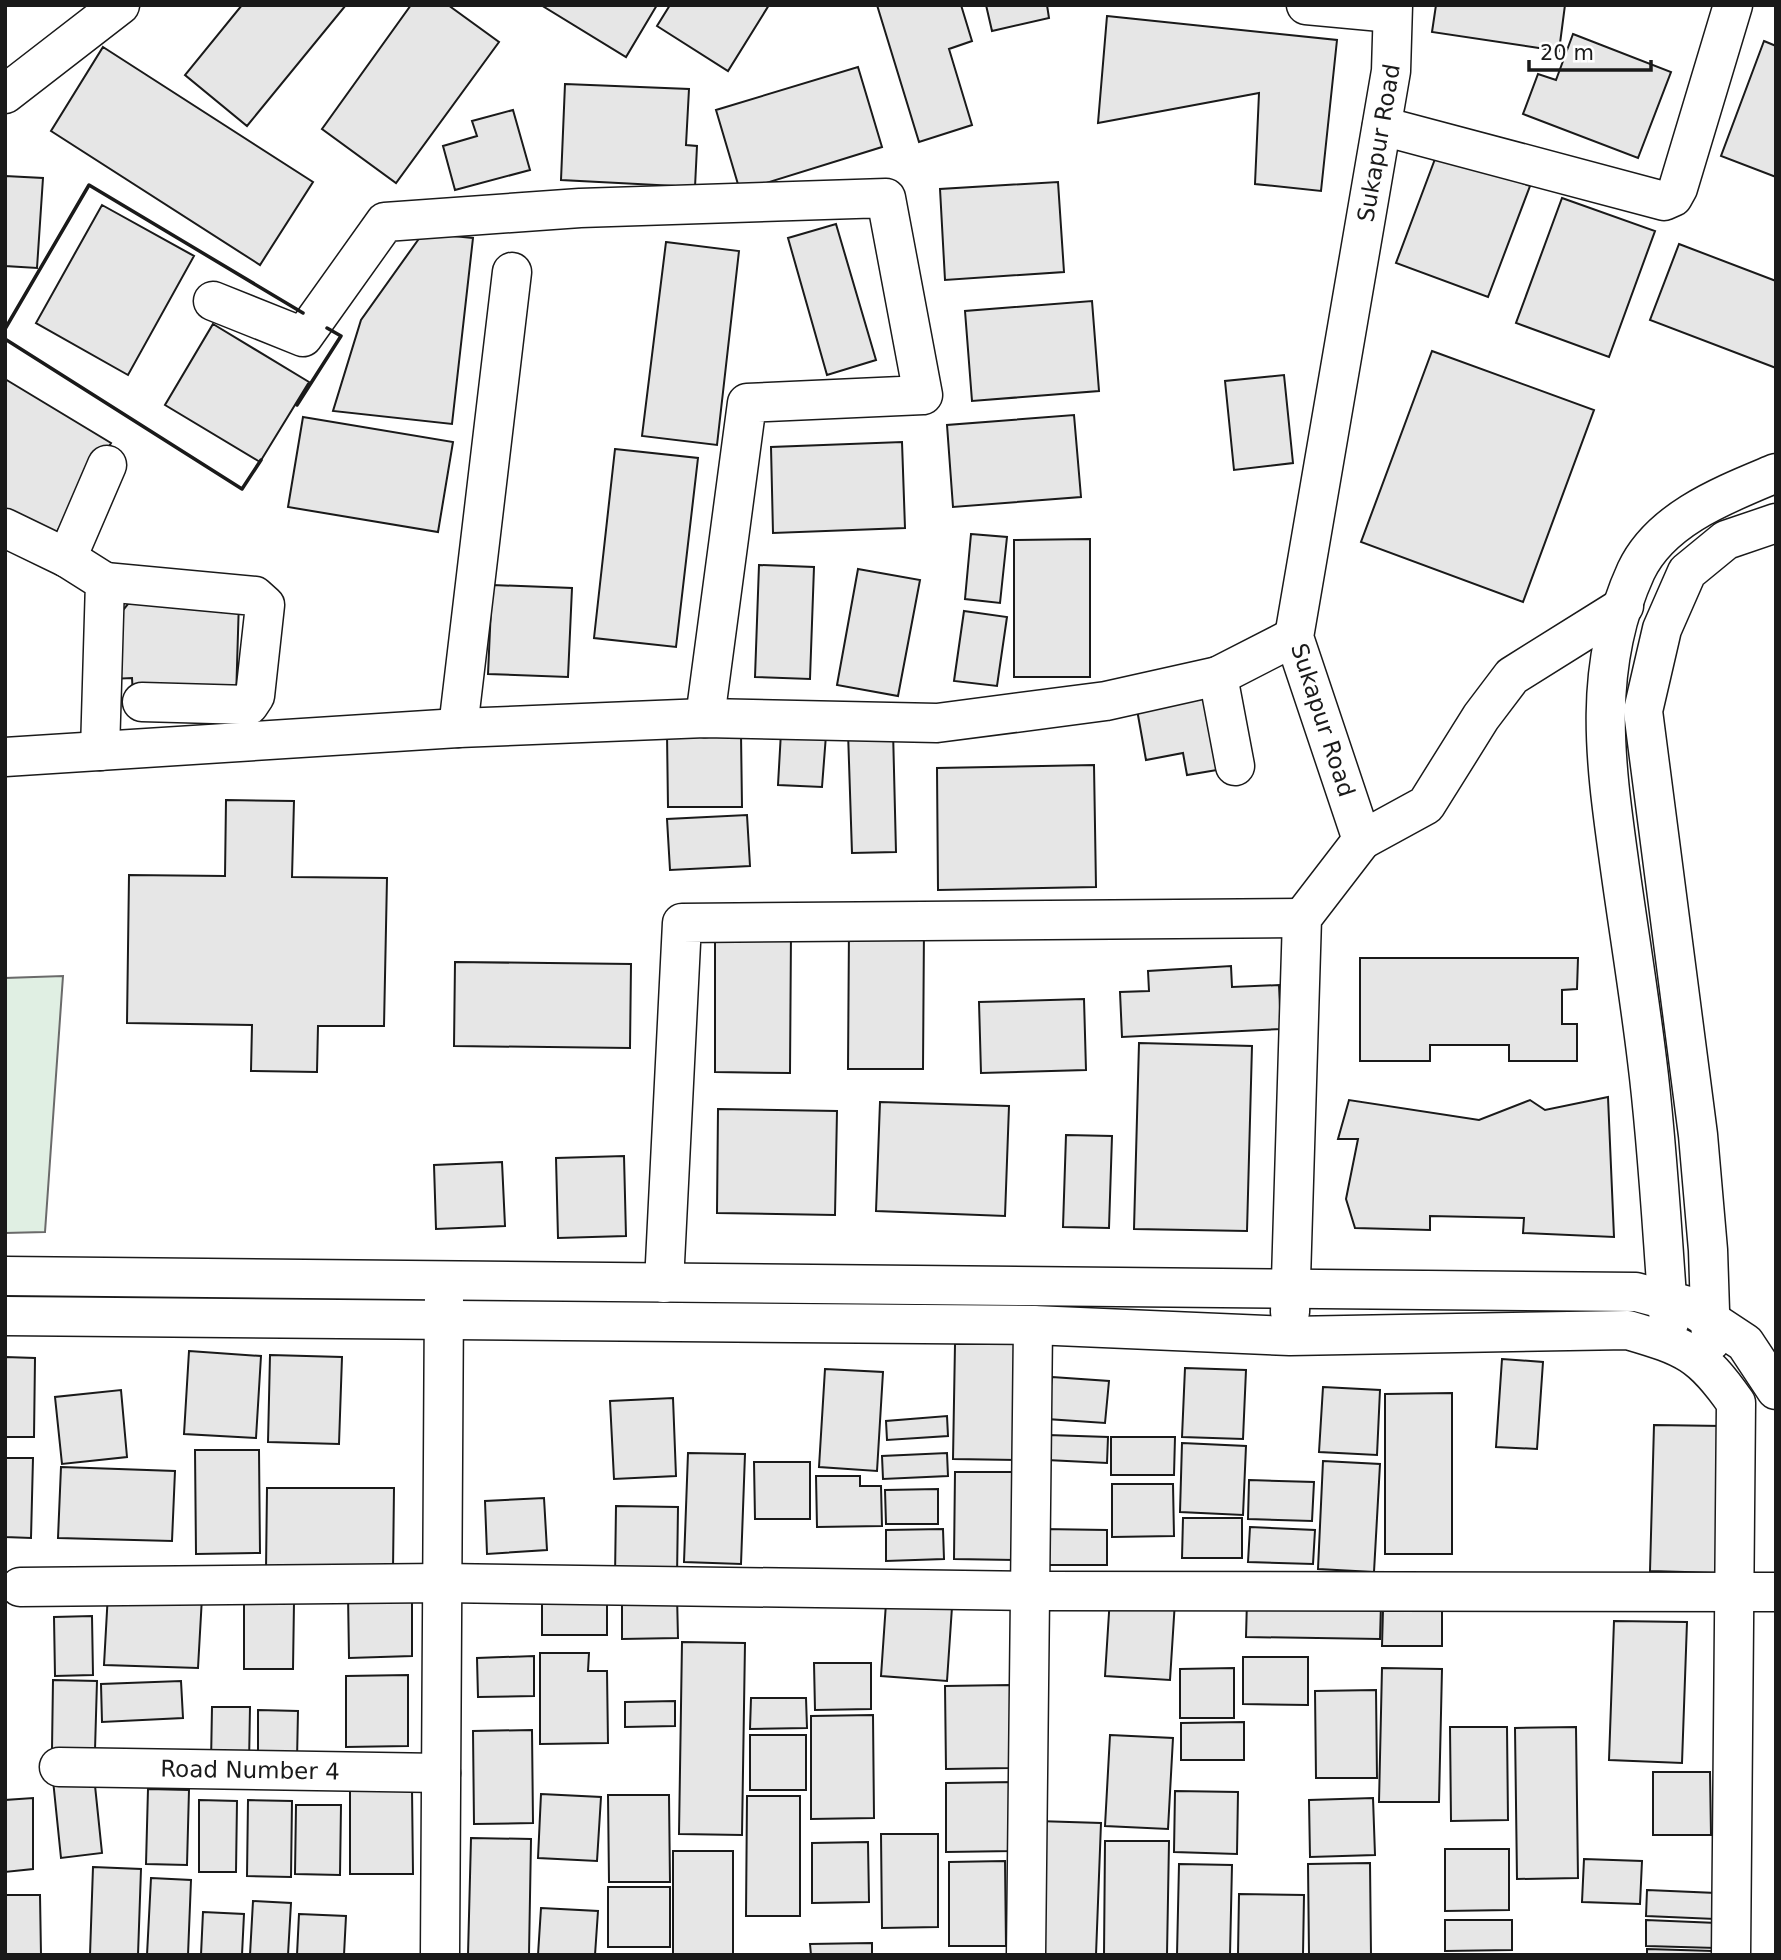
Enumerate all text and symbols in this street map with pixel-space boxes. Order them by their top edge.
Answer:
scale bar [1529,28,1652,72]
text: 20 m [1540,41,1594,65]
street label: Sukapur Road [1352,62,1405,224]
street label: Sukapur Road [1286,640,1360,800]
street label: Road Number 4 [160,1756,340,1784]

